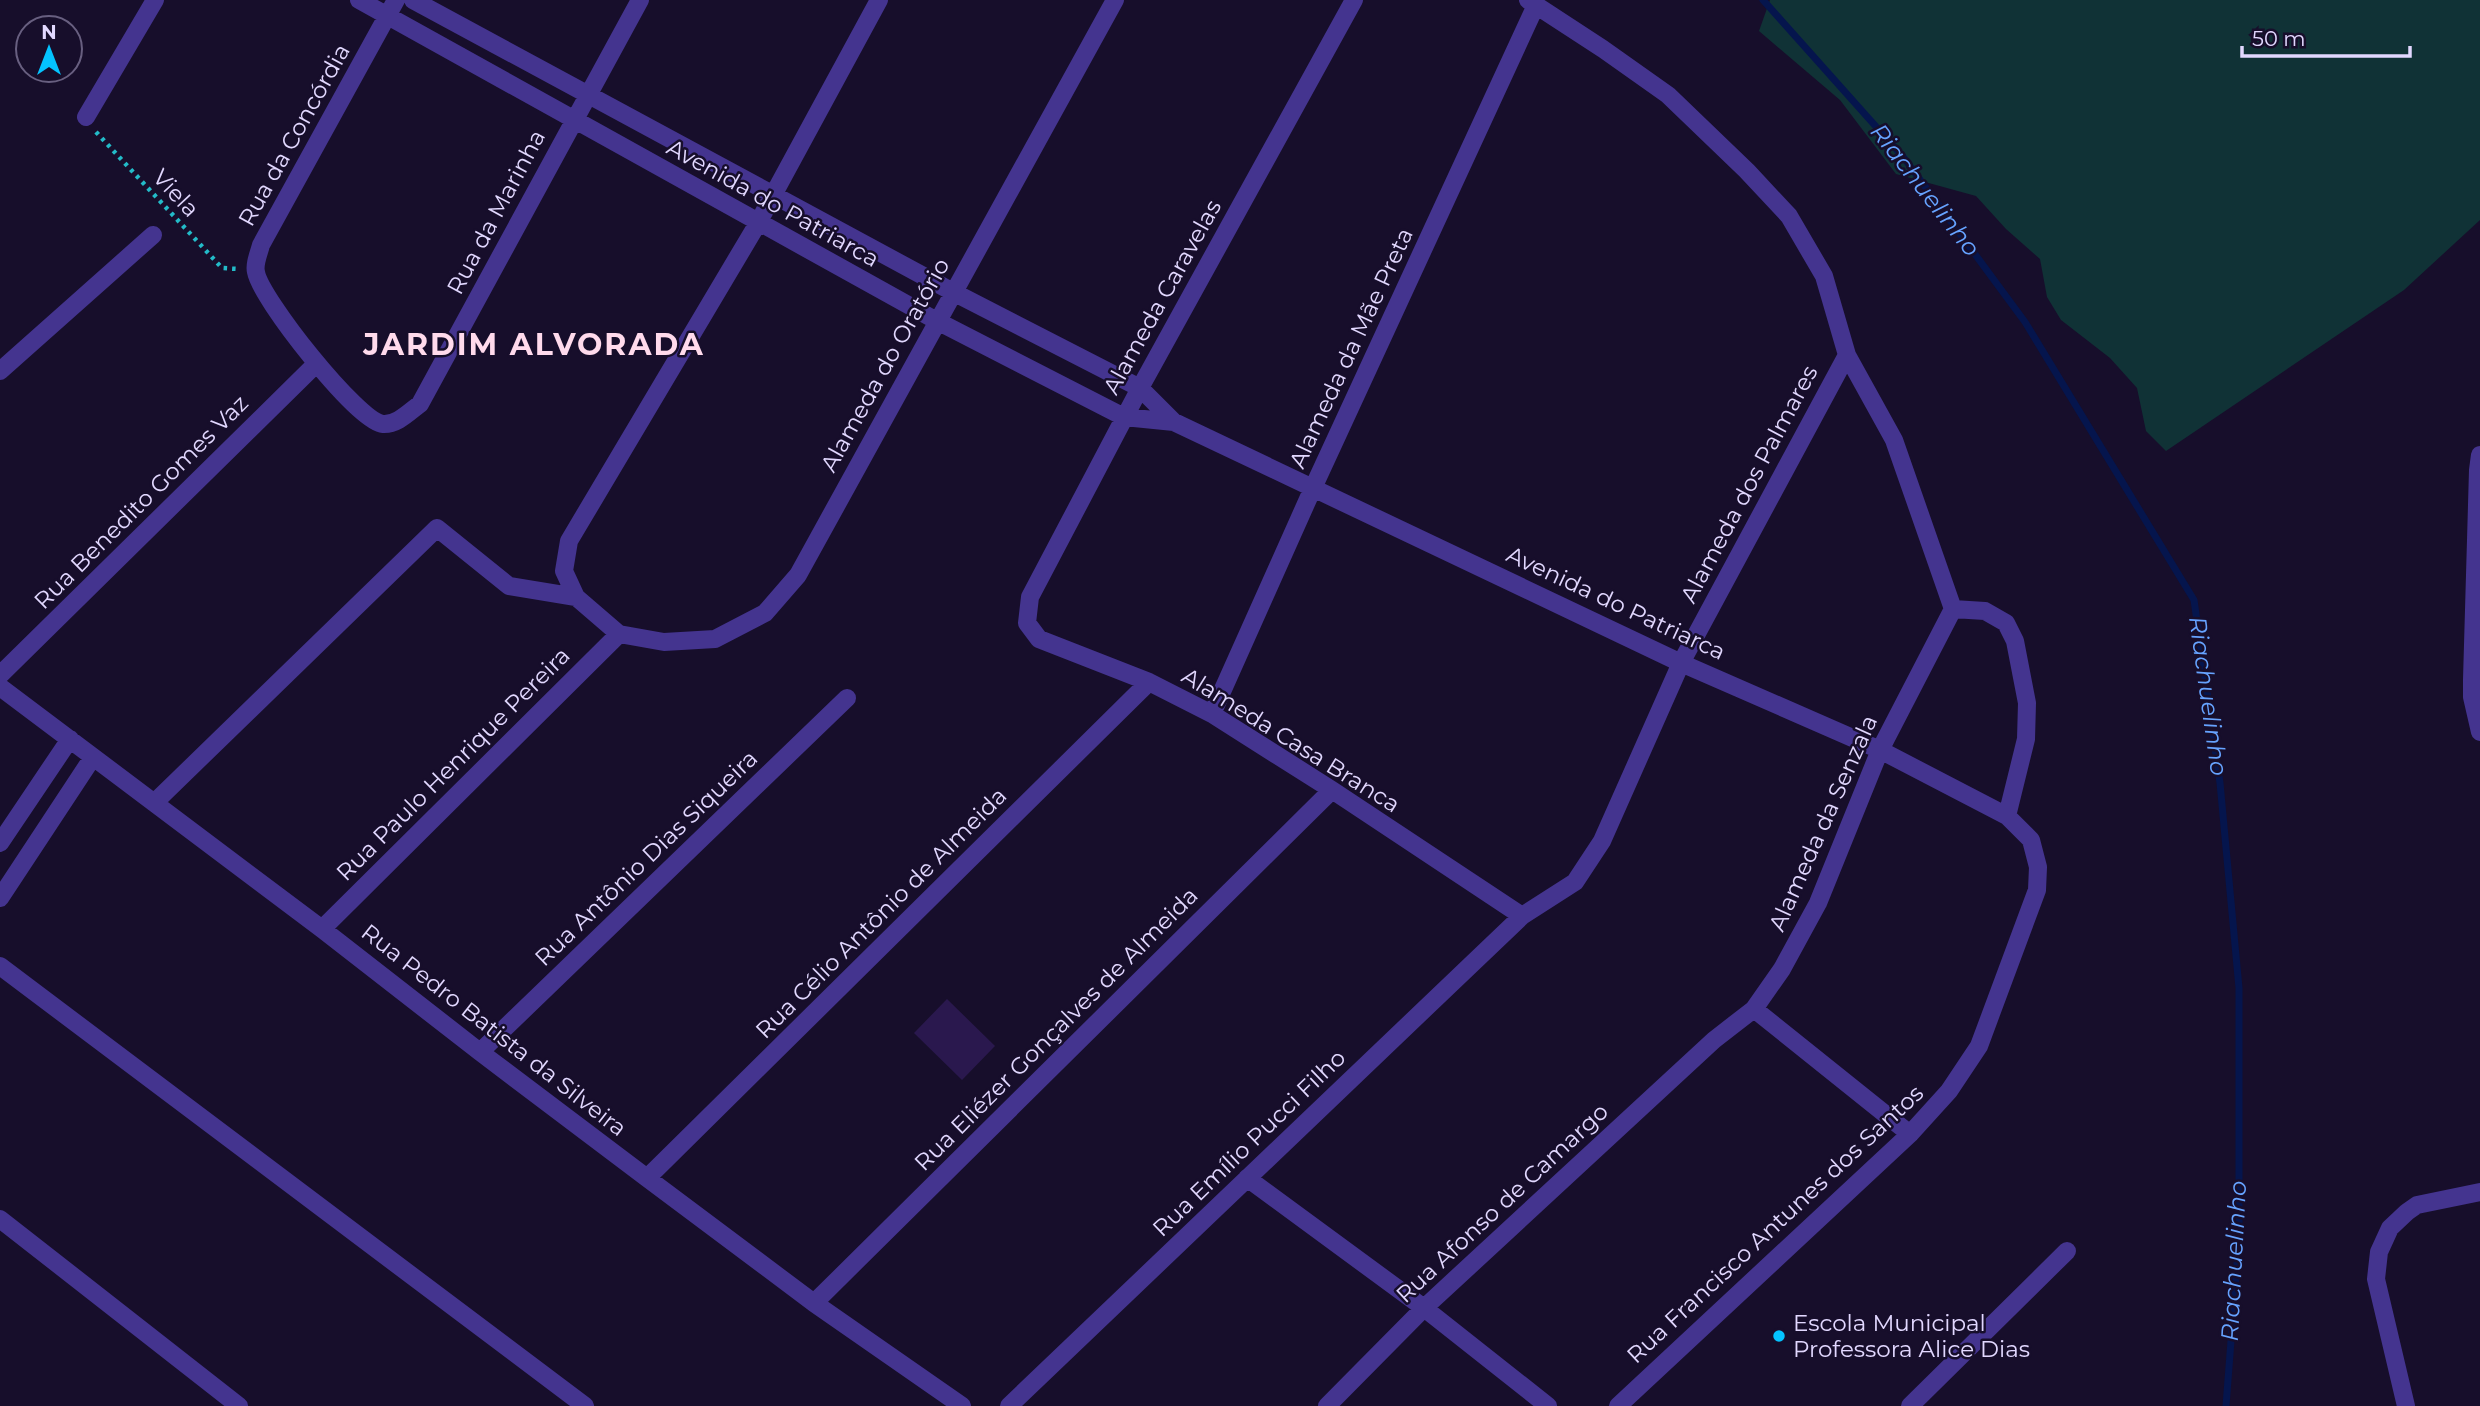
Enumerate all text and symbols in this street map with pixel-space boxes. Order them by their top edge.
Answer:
north arrow [14,14,84,84]
scale bar [2242,14,2410,58]
text: N [41,21,57,44]
text: 50 m [2252,26,2306,51]
street label: Rua da Concórdia [232,39,356,231]
water label: Riachuelinho [1865,117,1986,262]
street label: Rua da Marinha [441,125,551,299]
street label: Avenida do Patriarca [662,133,884,273]
street label: Viela [147,163,205,223]
street label: Alameda Caravelas [1097,195,1227,399]
street label: Alameda da Mãe Preta [1283,224,1419,472]
street label: Alameda do Oratório [815,253,955,477]
district label: JARDIM ALVORADA [362,326,705,363]
street label: Alameda dos Palmares [1674,360,1824,608]
street label: Rua Benedito Gomes Vaz [28,389,254,615]
street label: Avenida do Patriarca [1502,540,1730,666]
water label: Riachuelinho [2183,614,2234,778]
street label: Rua Paulo Henrique Pereira [330,641,576,887]
street label: Alameda Casa Branca [1177,661,1405,819]
street label: Alameda da Senzala [1763,711,1883,935]
street label: Rua Antônio Dias Siqueira [529,744,763,972]
street label: Rua Célio Antônio de Almeida [750,782,1012,1044]
street label: Rua Eliézer Gonçalves de Almeida [908,881,1204,1177]
street label: Rua Pedro Batista da Silveira [356,918,632,1142]
street label: Rua Emílio Pucci Filho [1147,1044,1351,1242]
street label: Rua Francisco Antunes dos Santos [1621,1079,1929,1369]
street label: Rua Afonso de Camargo [1390,1097,1614,1309]
water label: Riachuelinho [2215,1180,2252,1342]
place label: Escola Municipal Professora Alice Dias [1793,1309,2030,1363]
marker: Escola Municipal Professora Alice Dias [1771,1328,1787,1344]

